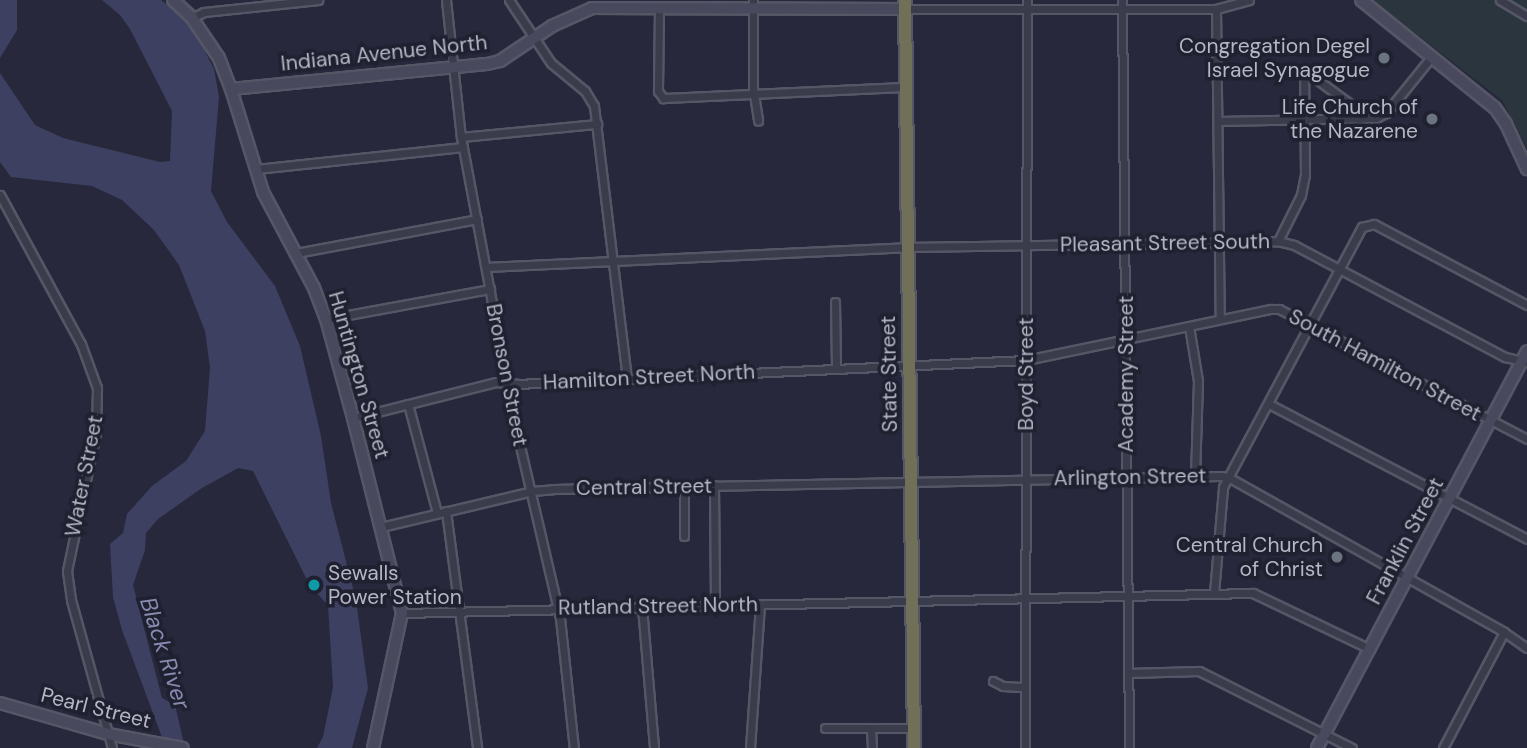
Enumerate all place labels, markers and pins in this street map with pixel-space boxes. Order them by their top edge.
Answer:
place label: Congregation Degel Israel Synagogue [1179,33,1370,83]
marker: Congregation Degel Israel Synagogue [1376,50,1392,66]
place label: Life Church of the Nazarene [1282,94,1418,144]
marker: Life Church of the Nazarene [1424,111,1440,127]
place label: Central Church of Christ [1176,532,1323,582]
marker: Central Church of Christ [1329,549,1345,565]
place label: Sewalls Power Station [328,560,462,610]
marker: Sewalls Power Station [306,577,322,593]

